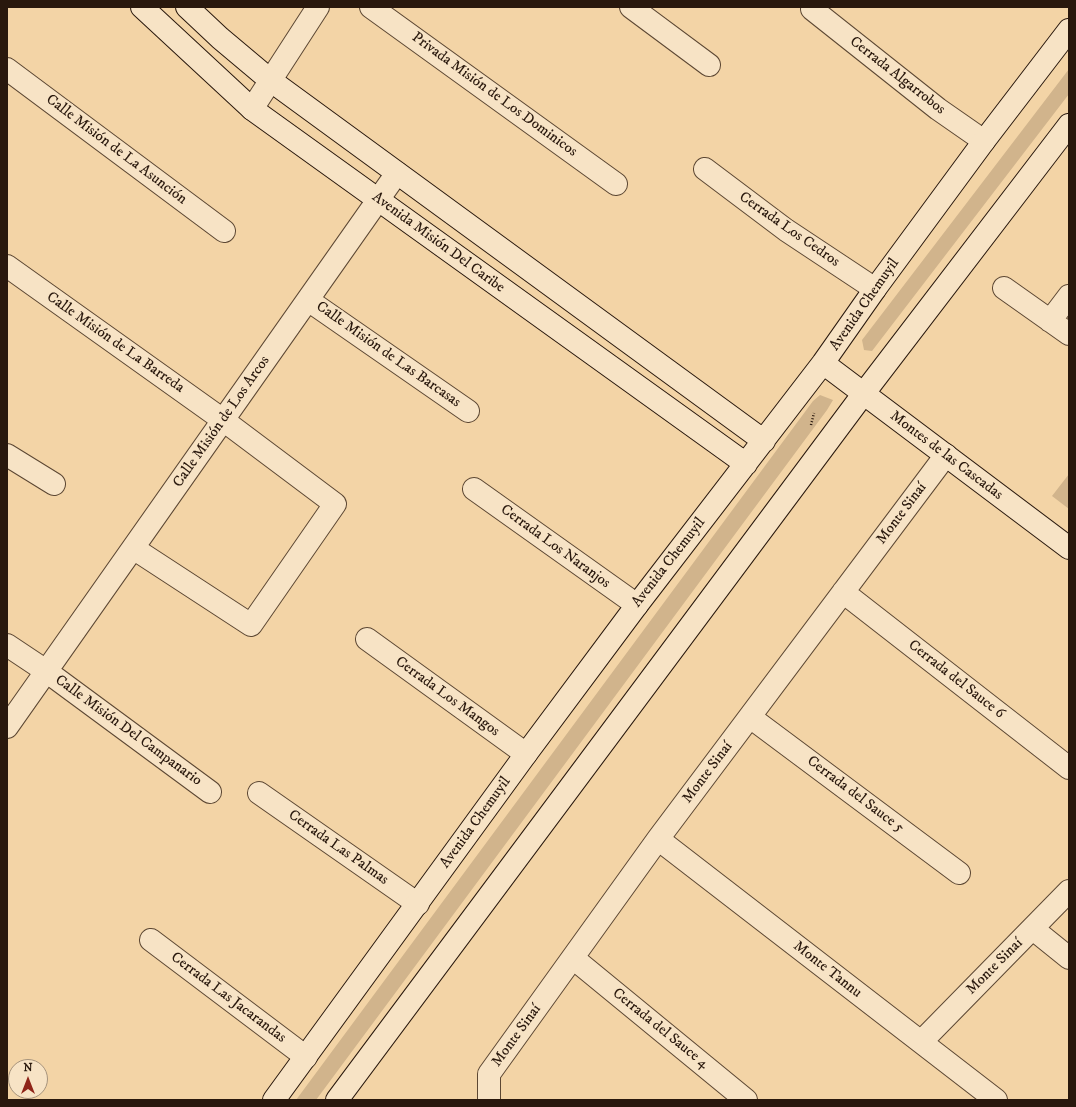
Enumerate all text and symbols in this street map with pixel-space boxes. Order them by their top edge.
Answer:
street label: Privada Misión de Los Dominicos [408,29,580,161]
street label: Cerrada Algarrobos [846,33,948,119]
street label: Calle Misión de La Asunción [42,91,190,209]
street label: Avenida Misión Del Caribe [368,189,508,297]
street label: Cerrada Los Cedros [735,189,843,271]
street label: Avenida Chemuyil [826,255,904,355]
street label: Calle Misión de La Barreda [43,289,187,397]
street label: Calle Misión de Las Barcasas [312,298,464,412]
street label: Calle Misión de Los Arcos [170,353,274,491]
street label: Montes de las Cascadas [886,408,1006,504]
street label: Monte Sinaí [873,480,931,548]
street label: Cerrada Los Naranjos [497,501,613,593]
street label: Avenida Chemuyil [628,515,710,611]
street label: Cerrada del Sauce 6 [904,637,1008,723]
street label: Cerrada Los Mangos [391,653,503,741]
street label: Calle Misión Del Campanario [51,672,205,790]
street label: Monte Sinaí [679,739,737,807]
street label: Cerrada del Sauce 5 [803,753,907,837]
street label: Avenida Chemuyil [437,774,515,872]
street label: Cerrada Las Palmas [284,807,392,889]
street label: Monte Sinaí [963,935,1027,999]
street label: Monte Tannu [789,938,865,1002]
street label: Cerrada Las Jacarandas [167,949,289,1047]
street label: Cerrada del Sauce 4 [608,985,712,1073]
street label: Monte Sinaí [488,1001,546,1071]
north arrow [8,1059,48,1099]
text: N [23,1061,33,1075]

